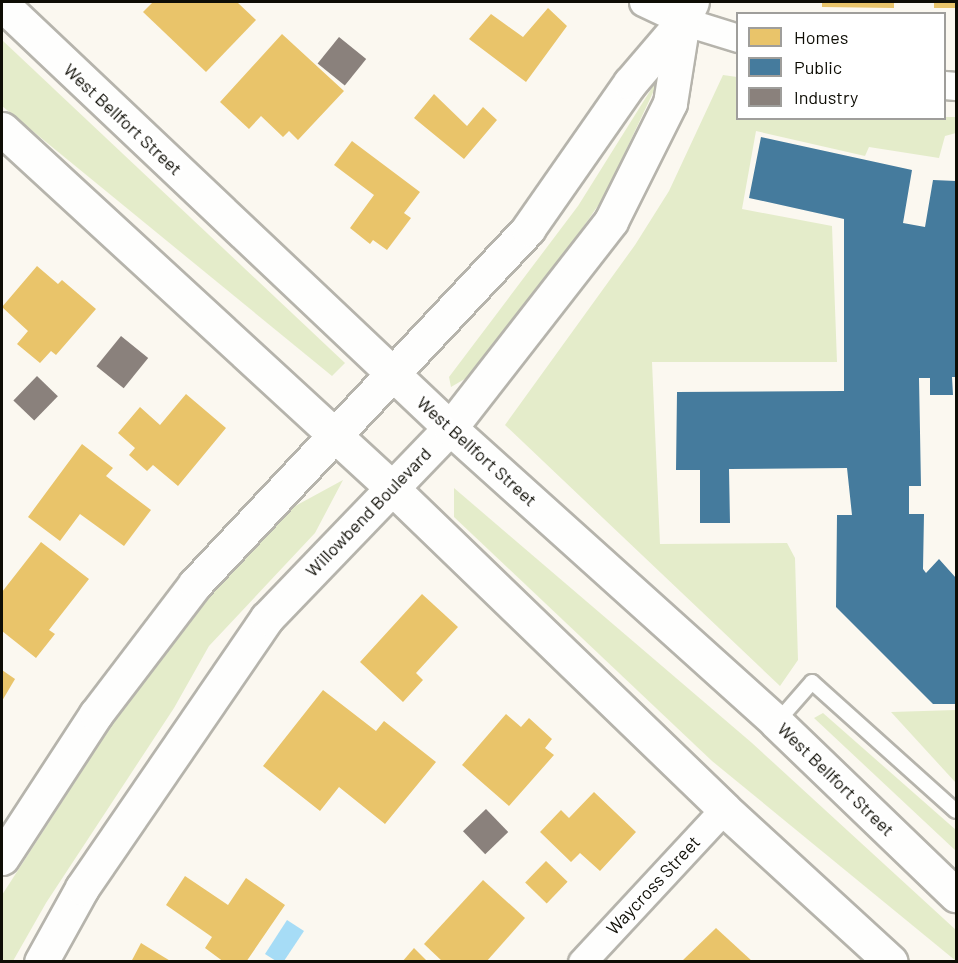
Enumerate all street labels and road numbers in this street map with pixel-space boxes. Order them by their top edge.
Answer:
street label: West Bellfort Street [59,59,187,179]
street label: West Bellfort Street [413,392,541,510]
street label: Willowbend Boulevard [301,443,435,581]
street label: West Bellfort Street [773,718,899,840]
street label: Waycross Street [602,831,704,939]

